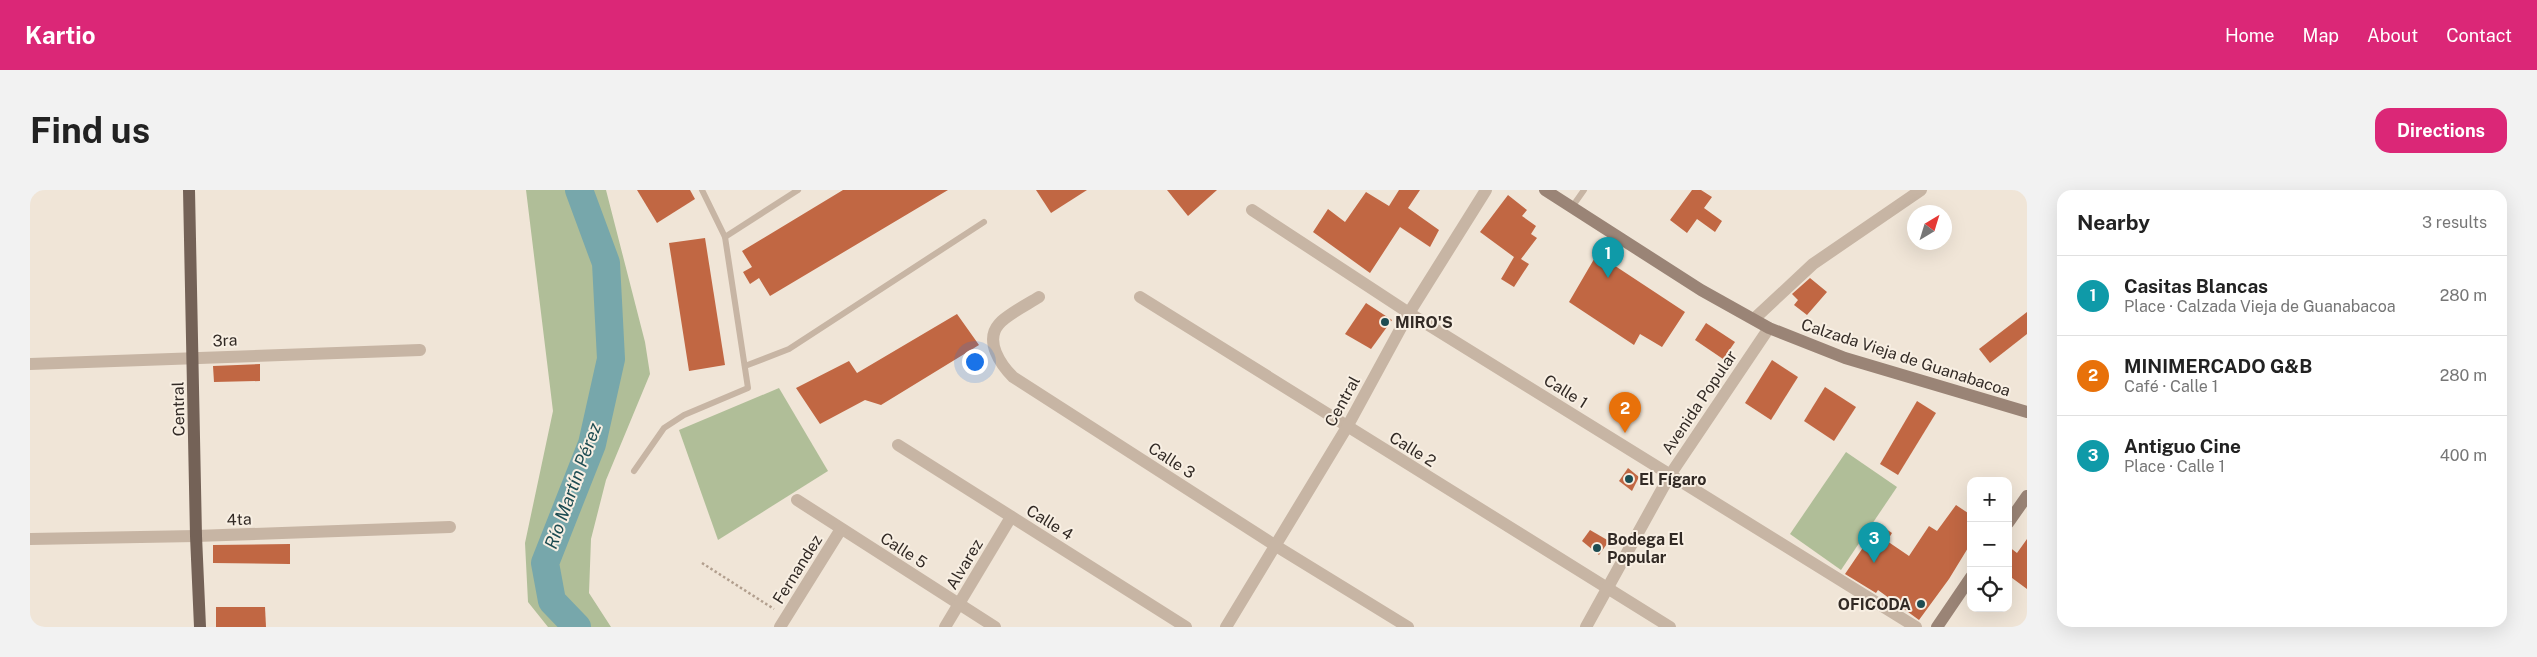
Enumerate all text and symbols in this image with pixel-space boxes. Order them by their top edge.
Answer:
text: Kartio [25,21,96,49]
text: Home [2225,25,2275,46]
text: Map [2303,25,2339,46]
text: About [2367,25,2418,46]
text: Contact [2446,25,2512,46]
button: Directions [2375,108,2507,153]
text: Find us [30,110,150,151]
north arrow [1907,205,1952,250]
text: Nearby [2077,210,2150,235]
text: 3 results [2422,213,2487,232]
pin: 1 [1592,237,1624,278]
text: Casitas Blancas [2124,275,2268,297]
text: 1 [2090,286,2096,305]
text: 280 m [2440,286,2487,305]
text: Place · Calzada Vieja de Guanabacoa [2124,297,2396,316]
place label: MIRO'S [1395,313,1453,332]
street label: Calzada Vieja de Guanabacoa [1799,315,2013,400]
marker: MIRO'S [1379,316,1391,328]
street label: 3ra [212,331,238,350]
street label: Avenida Popular [1658,347,1741,458]
your location [962,349,988,375]
text: MINIMERCADO G&B [2124,355,2312,377]
text: 2 [2088,366,2098,385]
text: 280 m [2440,366,2487,385]
street label: Calle 1 [1540,371,1591,412]
street label: Central [1321,373,1364,430]
text: Café · Calle 1 [2124,377,2218,396]
street label: Central [169,381,188,437]
pin: 2 [1609,392,1641,433]
water label: Río Martín Pérez [540,419,605,552]
street label: Calle 2 [1386,428,1439,471]
text: Antiguo Cine [2124,435,2241,457]
street label: Calle 3 [1145,438,1199,482]
text: 3 [2088,446,2098,465]
text: 400 m [2440,446,2487,465]
text: Place · Calle 1 [2124,457,2225,476]
place label: El Fígaro [1639,470,1707,489]
marker: El Fígaro [1623,473,1635,485]
map controls [1967,477,2012,612]
button: + [1967,477,2012,522]
street label: Calle 4 [1023,501,1077,544]
street label: 4ta [226,510,252,529]
pin: 3 [1858,522,1890,563]
button: − [1967,522,2012,567]
street label: Calle 5 [877,528,931,573]
place label: Bodega El Popular [1607,530,1684,567]
street label: Fernandez [769,531,826,607]
street label: Alvarez [942,535,987,593]
marker: Bodega El Popular [1591,542,1603,554]
button: locate [1967,567,2012,612]
place label: OFICODA [1838,595,1911,614]
marker: OFICODA [1915,598,1927,610]

